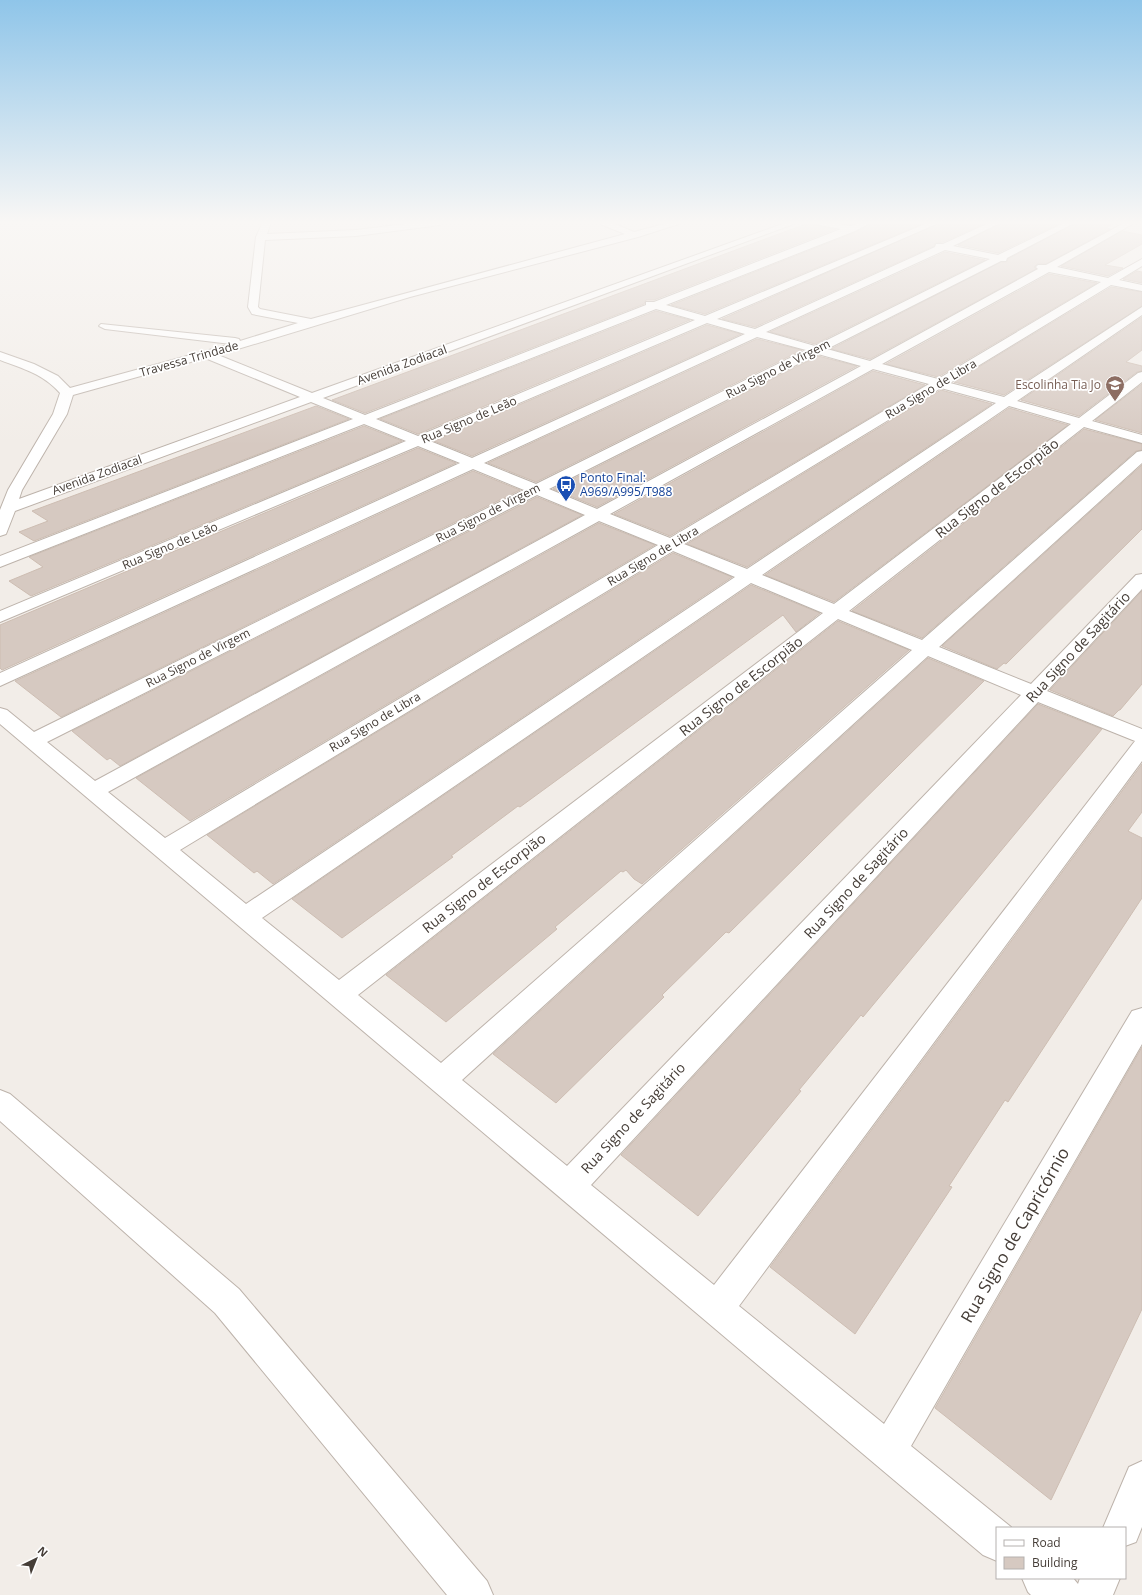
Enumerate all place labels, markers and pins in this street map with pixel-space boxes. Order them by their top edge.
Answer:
school or university icon: Escolinha Tia Jo [1104,374,1126,402]
place label: Escolinha Tia Jo [1015,376,1101,393]
place label: Ponto Final: A969/A995/T988 [580,469,672,500]
bus stop icon: Ponto Final: A969/A995/T988 [555,474,577,502]

